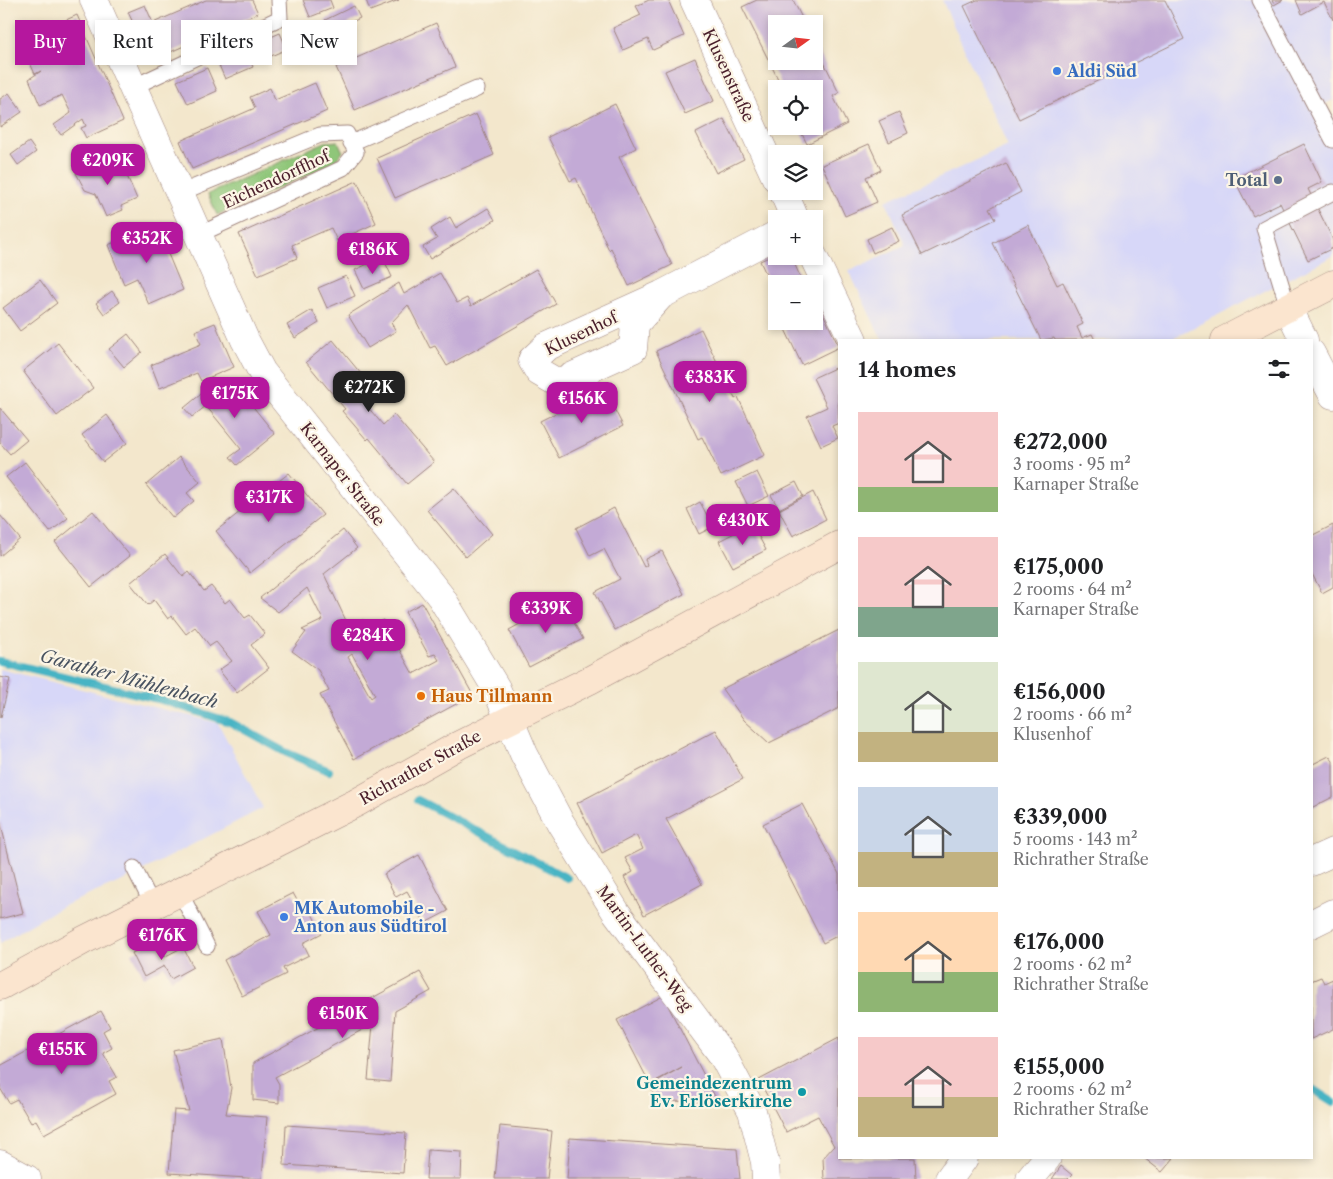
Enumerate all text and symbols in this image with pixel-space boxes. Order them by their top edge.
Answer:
north arrow [768,15,822,70]
map controls [768,15,823,330]
chip: Buy [15,20,85,65]
chip: Rent [95,20,171,65]
chip: Filters [181,20,272,65]
chip: New [282,20,357,65]
street label: Klusenstraße [699,25,759,125]
place label: Aldi Süd [1066,61,1137,81]
marker: Aldi Süd [1051,65,1063,77]
button: locate [768,80,823,135]
pin: €209K [73,144,143,186]
street label: Eichendorffhof [219,145,335,212]
button: layers [768,145,823,200]
text: €209K [82,150,134,170]
place label: Total [1226,170,1268,190]
marker: Total [1272,174,1284,186]
button: + [768,210,823,265]
pin: €352K [112,222,182,264]
text: €352K [122,228,172,248]
pin: €186K [338,232,408,275]
text: €186K [348,239,398,259]
button: − [768,275,823,330]
street label: Klusenhof [541,306,623,359]
icon: filters [1265,355,1293,383]
text: 14 homes [858,357,956,382]
pin: €383K [675,360,745,403]
text: €383K [685,367,735,387]
pin: €272K [334,370,404,413]
pin: €175K [200,376,270,419]
text: €272K [344,377,394,397]
pin: €156K [547,382,617,424]
text: €175K [211,383,259,403]
text: €156K [558,388,606,408]
street label: Karnaper Straße [296,418,390,530]
text: €272,000 [1013,429,1108,454]
icon: home [898,432,958,492]
text: 3 rooms · 95 m² [1013,454,1131,474]
text: Karnaper Straße [1013,474,1139,494]
pin: €317K [234,480,304,523]
text: €317K [245,487,293,507]
pin: €430K [708,504,778,546]
text: €430K [717,510,769,530]
text: €175,000 [1013,554,1104,579]
icon: home [898,557,958,617]
text: 2 rooms · 64 m² [1013,579,1132,599]
pin: €339K [511,592,581,634]
text: €339K [521,598,571,618]
text: Karnaper Straße [1013,599,1139,619]
pin: €284K [333,618,403,661]
text: €284K [342,625,394,645]
water label: Garather Mühlenbach [38,645,220,713]
text: €156,000 [1013,679,1106,704]
icon: home [898,682,958,742]
place label: Haus Tillmann [431,686,553,706]
marker: Haus Tillmann [415,690,427,702]
text: 2 rooms · 66 m² [1013,704,1132,724]
text: Klusenhof [1013,724,1091,744]
street label: Richrather Straße [356,725,484,809]
text: €339,000 [1013,804,1107,829]
icon: home [898,807,958,867]
text: 5 rooms · 143 m² [1013,829,1137,849]
text: Richrather Straße [1013,849,1149,869]
street label: Martin-Luther-Weg [593,881,698,1015]
place label: MK Automobile - Anton aus Südtirol [293,898,448,936]
marker: MK Automobile - Anton aus Südtirol [278,911,290,923]
pin: €176K [127,918,197,961]
text: €176K [138,925,186,945]
text: €176,000 [1013,929,1104,954]
icon: home [898,932,958,992]
text: 2 rooms · 62 m² [1013,954,1132,974]
text: Richrather Straße [1013,974,1149,994]
pin: €150K [308,996,378,1039]
text: €150K [318,1003,368,1023]
pin: €155K [27,1032,97,1075]
text: €155K [38,1039,86,1059]
text: €155,000 [1013,1054,1105,1079]
icon: home [898,1057,958,1117]
place label: Gemeindezentrum Ev. Erlöserkirche [636,1073,792,1111]
text: 2 rooms · 62 m² [1013,1079,1132,1099]
marker: Gemeindezentrum Ev. Erlöserkirche [796,1086,808,1098]
text: Richrather Straße [1013,1099,1149,1119]

